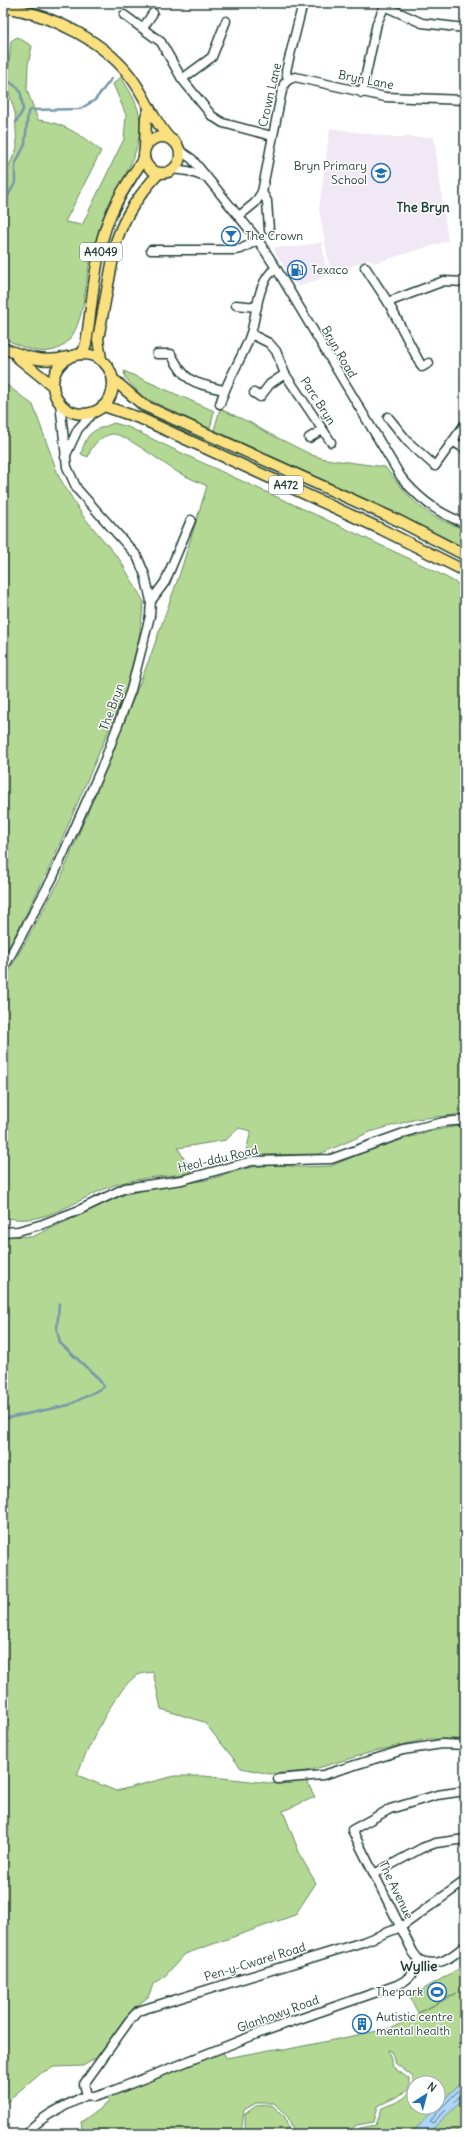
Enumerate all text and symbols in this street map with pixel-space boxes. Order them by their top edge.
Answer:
street label: Crown Lane [255,61,284,128]
street label: Bryn Lane [337,67,395,92]
place label: Bryn Primary School [294,158,367,187]
school or university icon: Bryn Primary School [370,162,392,184]
district label: The Bryn [396,199,450,216]
bar icon: The Crown [220,225,242,247]
place label: The Crown [245,228,303,243]
road number: A4049 [80,243,122,261]
fuel station icon: Texaco [286,259,308,281]
place label: Texaco [311,262,348,277]
street label: Bryn Road [319,323,360,380]
street label: Parc Bryn [297,374,339,428]
road number: A472 [269,476,303,494]
street label: The Bryn [96,681,127,732]
street label: Heol-ddu Road [176,1142,259,1175]
street label: The Avenue [376,1858,417,1921]
street label: Pen-y-Cwarel Road [202,1939,307,1984]
district label: Wyllie [400,1957,438,1975]
sports icon: The park [426,1981,448,2003]
place label: The park [376,1984,423,1999]
street label: Glanhowy Road [235,1992,321,2035]
place label: Autistic centre mental health [376,2009,453,2038]
building icon: Autistic centre mental health [351,2013,373,2035]
north arrow [406,2075,446,2115]
text: N [425,2079,439,2095]

